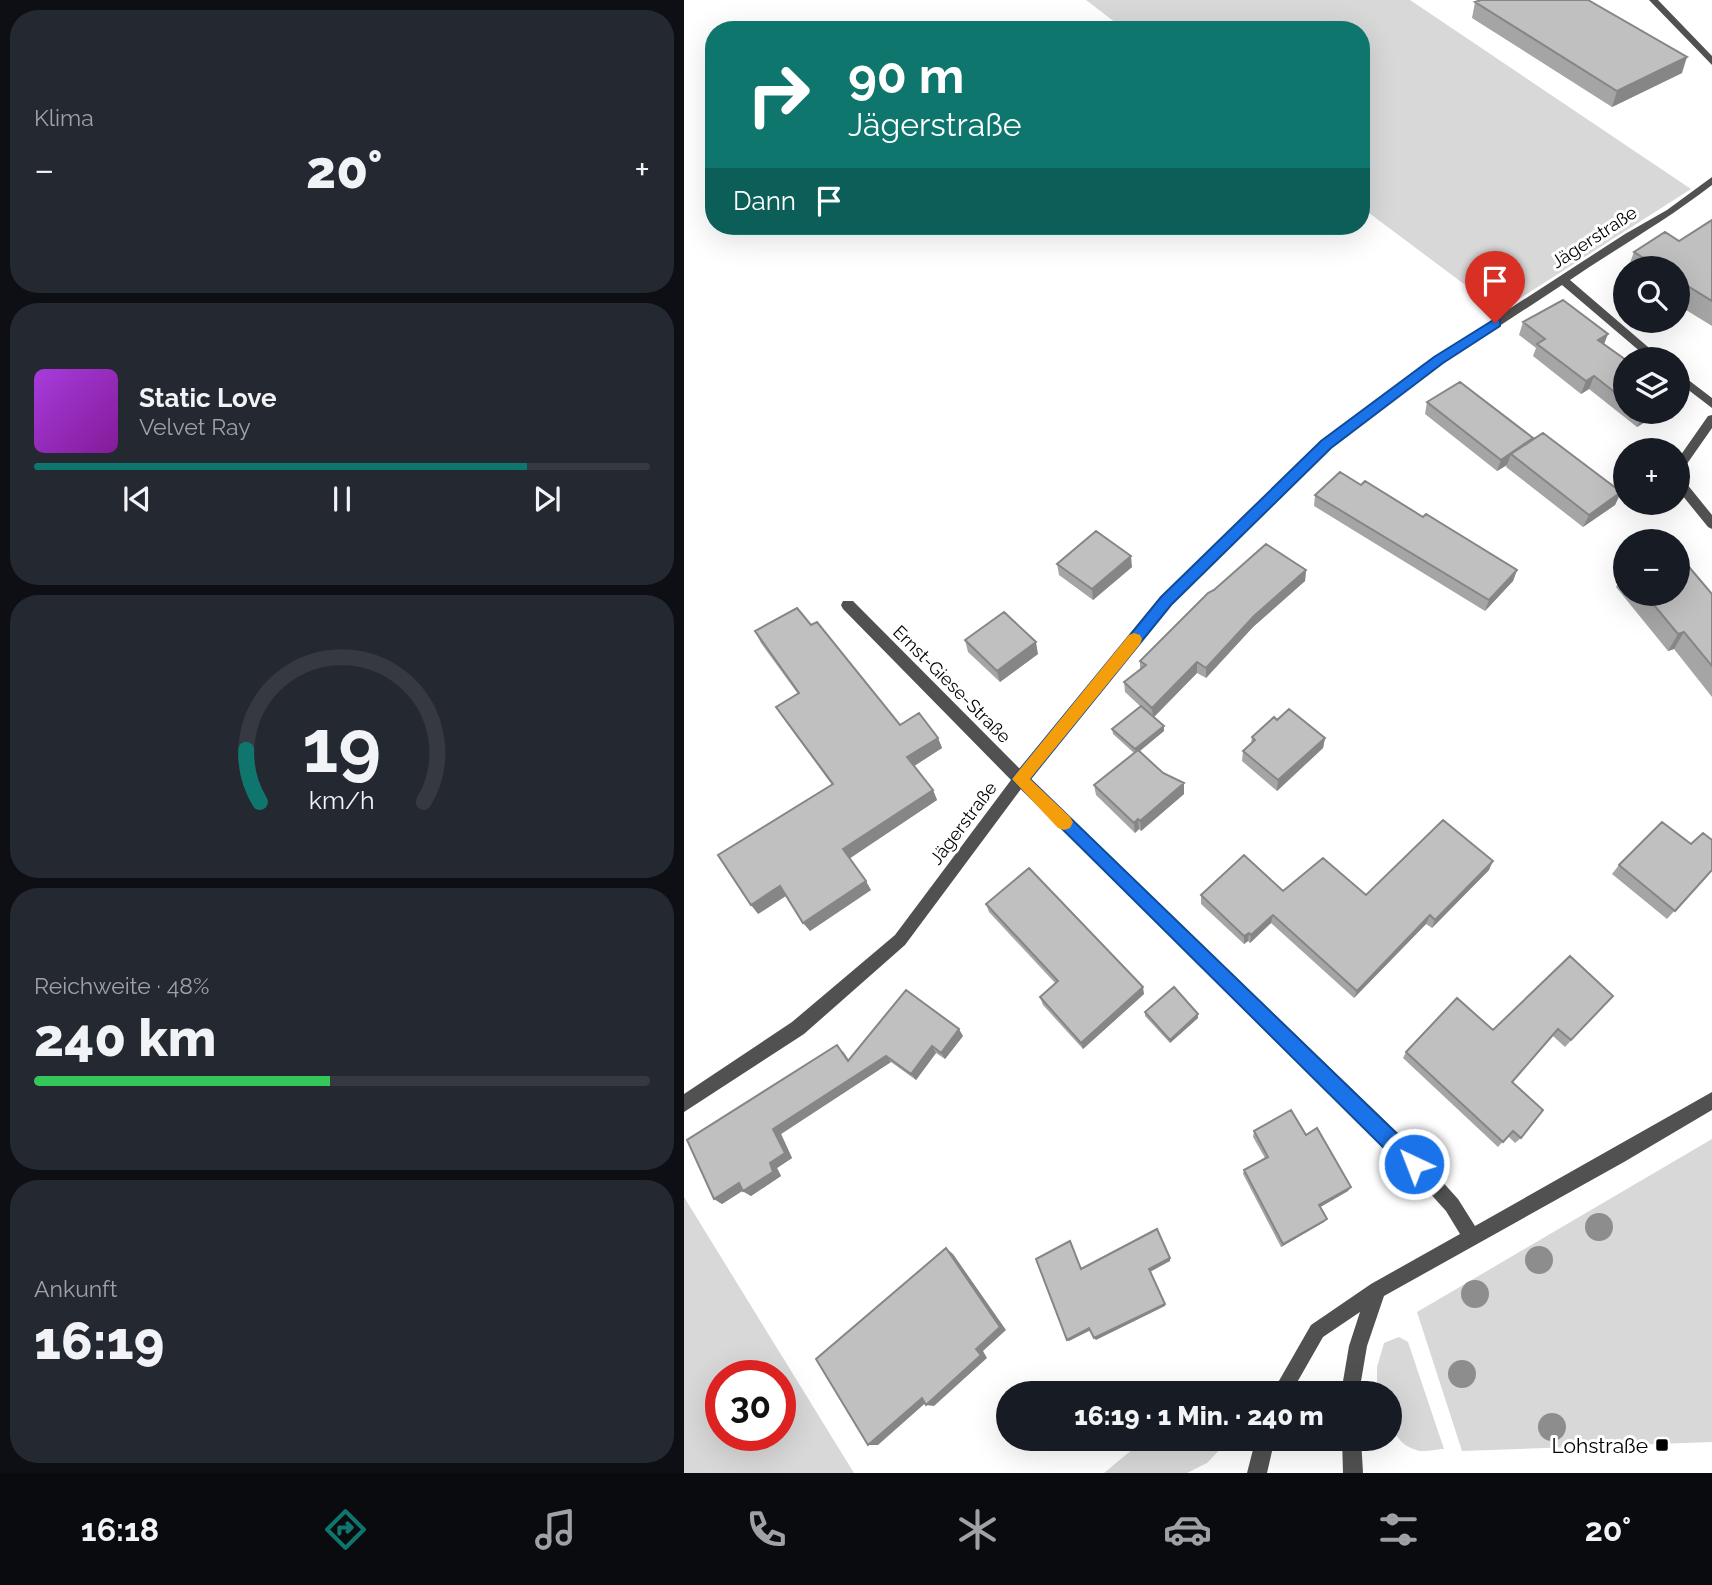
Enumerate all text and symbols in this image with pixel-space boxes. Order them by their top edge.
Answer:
text: 90 m [848,47,964,104]
icon: right [733,49,824,140]
text: Klima [34,104,94,131]
text: Jägerstraße [848,106,1022,143]
text: 20° [306,139,383,200]
text: − [34,147,54,192]
text: + [634,147,650,192]
icon: arrive [810,182,848,220]
text: Dann [733,186,796,216]
street label: Jägerstraße [1547,201,1641,272]
pin [1465,251,1525,323]
map controls [1613,256,1690,606]
button: search [1613,256,1690,333]
icon: arrive [1476,262,1514,300]
button: layers [1613,347,1690,424]
text: Static Love [139,383,277,413]
text: Velvet Ray [139,413,251,440]
button: + [1613,438,1690,515]
icon: previous [118,480,156,518]
icon: pause [323,480,361,518]
icon: next [528,480,566,518]
button: − [1613,529,1690,606]
street label: Ernst-Giese-Straße [889,621,1015,747]
text: 19 [303,705,381,790]
street label: Jägerstraße [925,777,1001,868]
text: km/h [309,785,375,815]
text: Reichweite · 48% [34,972,209,999]
text: 240 km [34,1007,216,1068]
position arrow [1377,1127,1451,1201]
text: Ankunft [34,1275,117,1302]
text: 16:19 [34,1310,164,1371]
speed limit sign: 30 [705,1360,796,1451]
text: 16:19 · 1 Min. · 240 m [1074,1401,1324,1431]
place label: Lohstraße [1551,1433,1648,1458]
marker: Lohstraße [1654,1437,1670,1453]
icon: directions [321,1505,370,1554]
icon: music [531,1505,580,1554]
icon: phone [742,1505,791,1554]
icon: climate [953,1505,1002,1554]
icon: car [1163,1505,1212,1554]
icon: filters [1374,1505,1423,1554]
text: 16:18 [81,1511,159,1548]
text: 20° [1585,1511,1631,1548]

